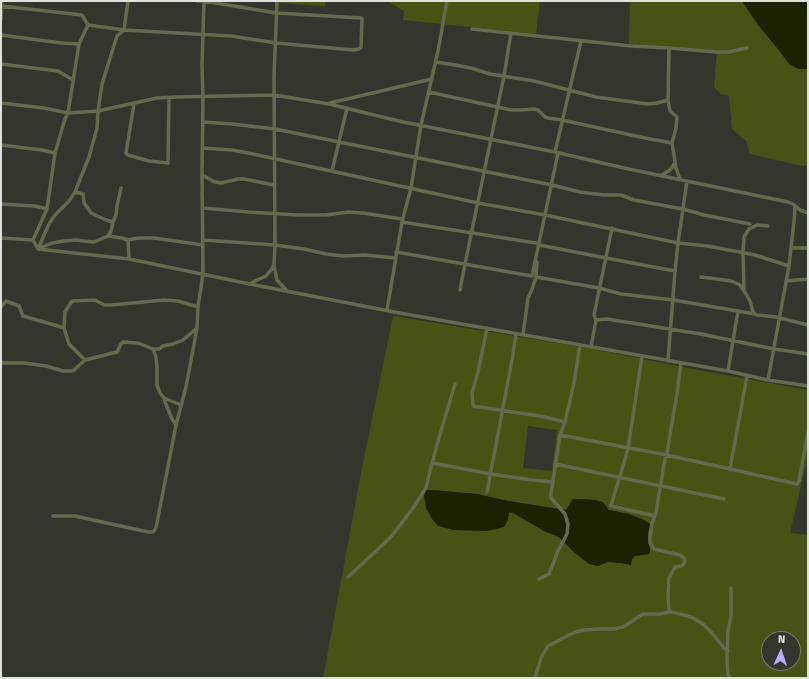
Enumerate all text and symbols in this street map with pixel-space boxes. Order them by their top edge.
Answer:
north arrow [761,631,801,671]
text: N [778,633,786,646]

